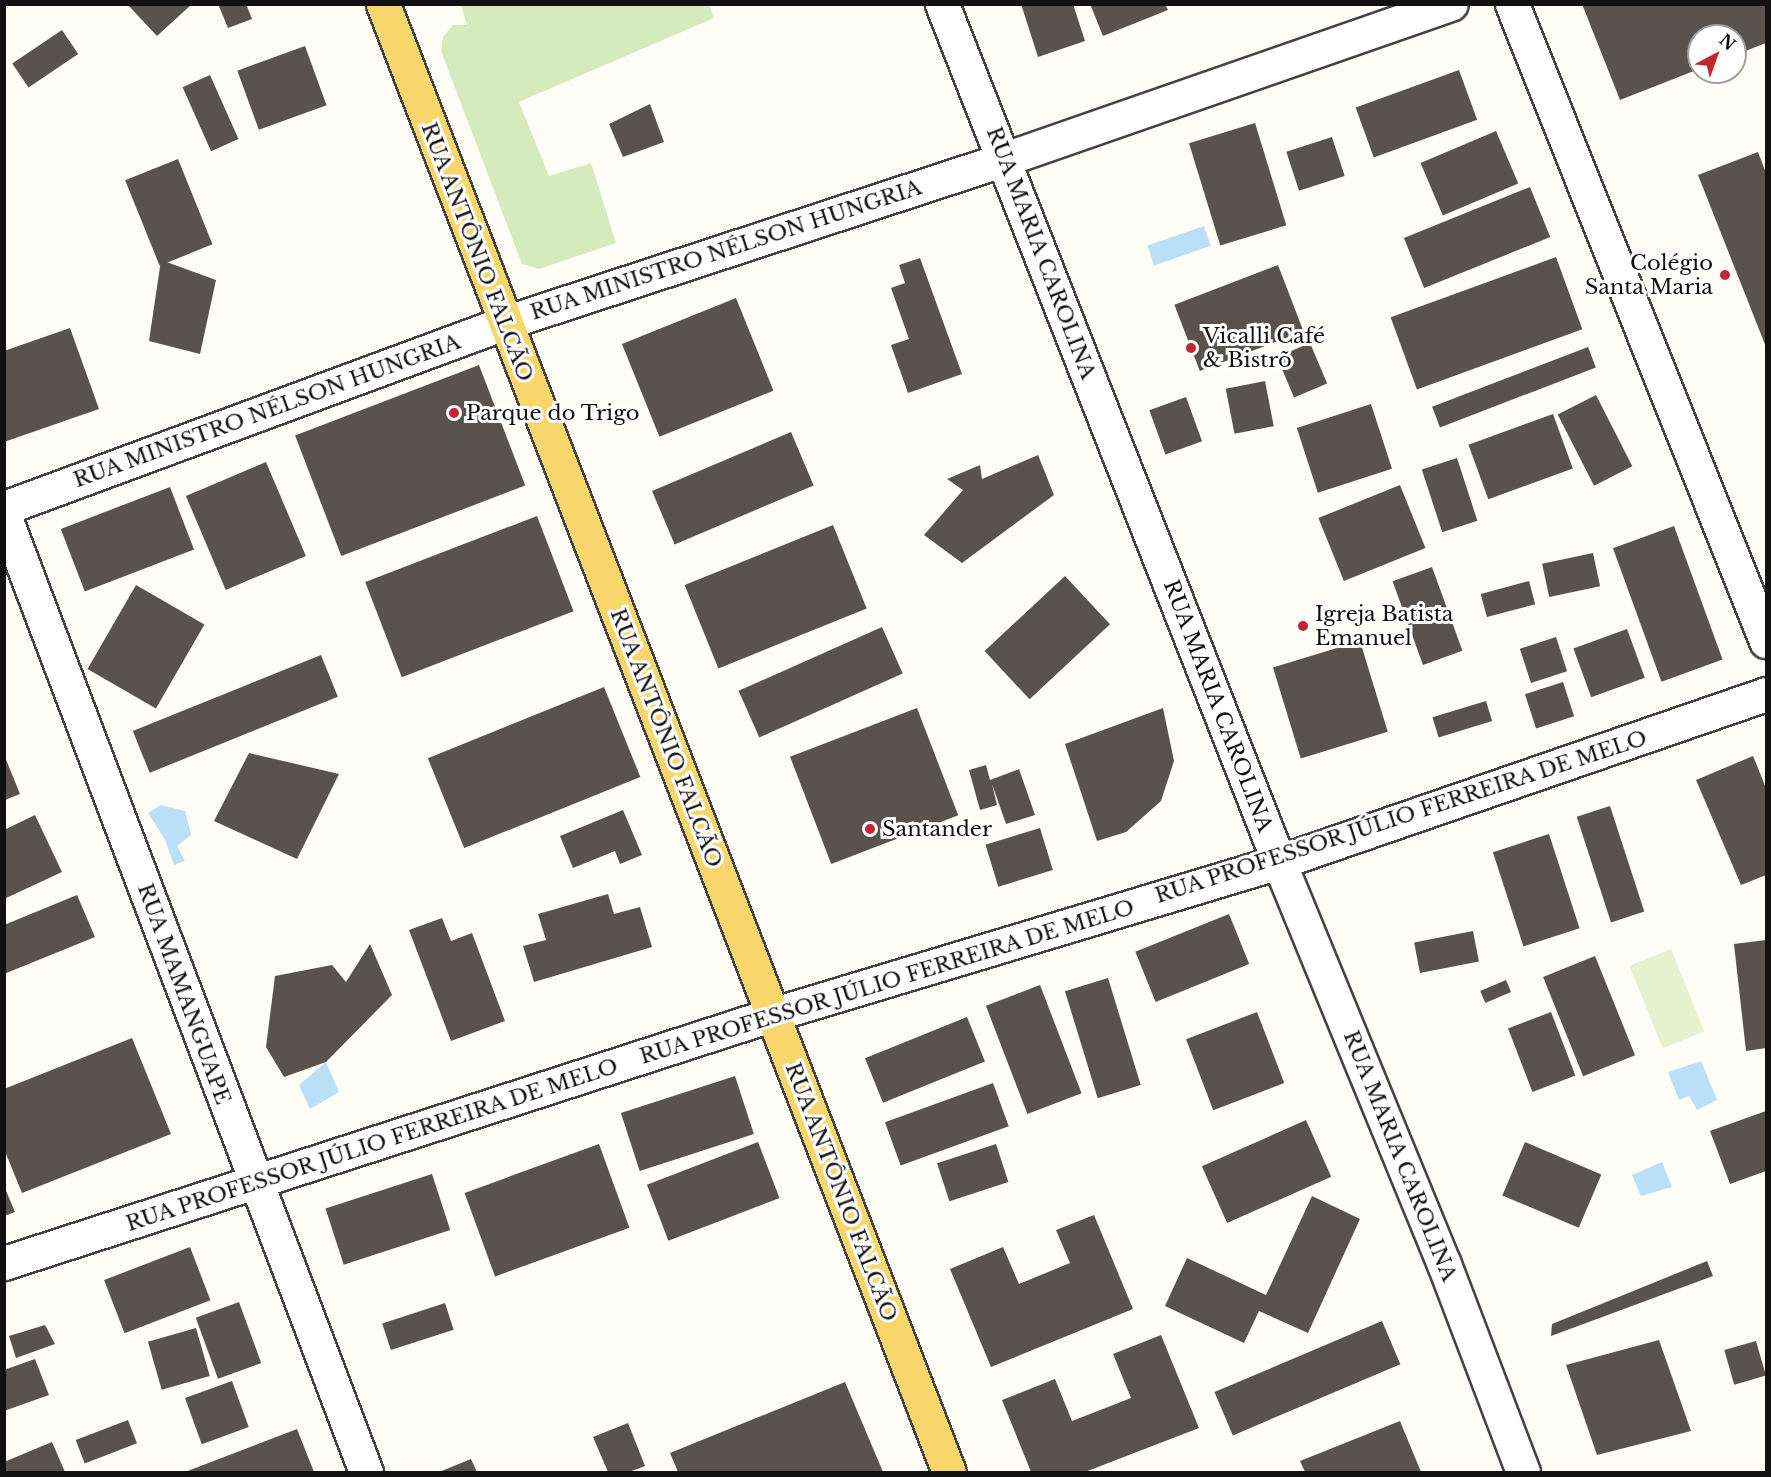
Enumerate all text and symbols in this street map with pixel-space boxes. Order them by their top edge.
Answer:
north arrow [1687,24,1747,84]
text: N [1715,29,1740,54]
street label: RUA ANTÔNIO FALCÃO [416,118,538,386]
street label: RUA MARIA CAROLINA [981,123,1101,383]
street label: RUA MINISTRO NÉLSON HUNGRIA [527,175,925,325]
place label: Colégio Santa Maria [1584,250,1713,300]
marker: Colégio Santa Maria [1718,268,1732,282]
place label: Vicalli Café & Bistrõ [1203,323,1325,373]
street label: RUA MINISTRO NÉLSON HUNGRIA [70,329,464,493]
marker: Vicalli Café & Bistrõ [1184,341,1198,355]
place label: Parque do Trigo [466,400,640,426]
marker: Parque do Trigo [447,406,461,420]
street label: RUA MARIA CAROLINA [1158,576,1278,836]
place label: Igreja Batista Emanuel [1315,601,1454,651]
street label: RUA ANTÔNIO FALCÃO [605,604,727,872]
marker: Igreja Batista Emanuel [1296,619,1310,633]
street label: RUA PROFESSOR JÚLIO FERREIRA DE MELO [1151,725,1651,909]
place label: Santander [882,816,992,842]
marker: Santander [863,822,877,836]
street label: RUA MAMANGUAPE [132,880,236,1108]
street label: RUA PROFESSOR JÚLIO FERREIRA DE MELO [636,894,1138,1070]
street label: RUA MARIA CAROLINA [1338,1026,1462,1286]
street label: RUA PROFESSOR JÚLIO FERREIRA DE MELO [122,1053,622,1237]
street label: RUA ANTÔNIO FALCÃO [780,1058,902,1326]

